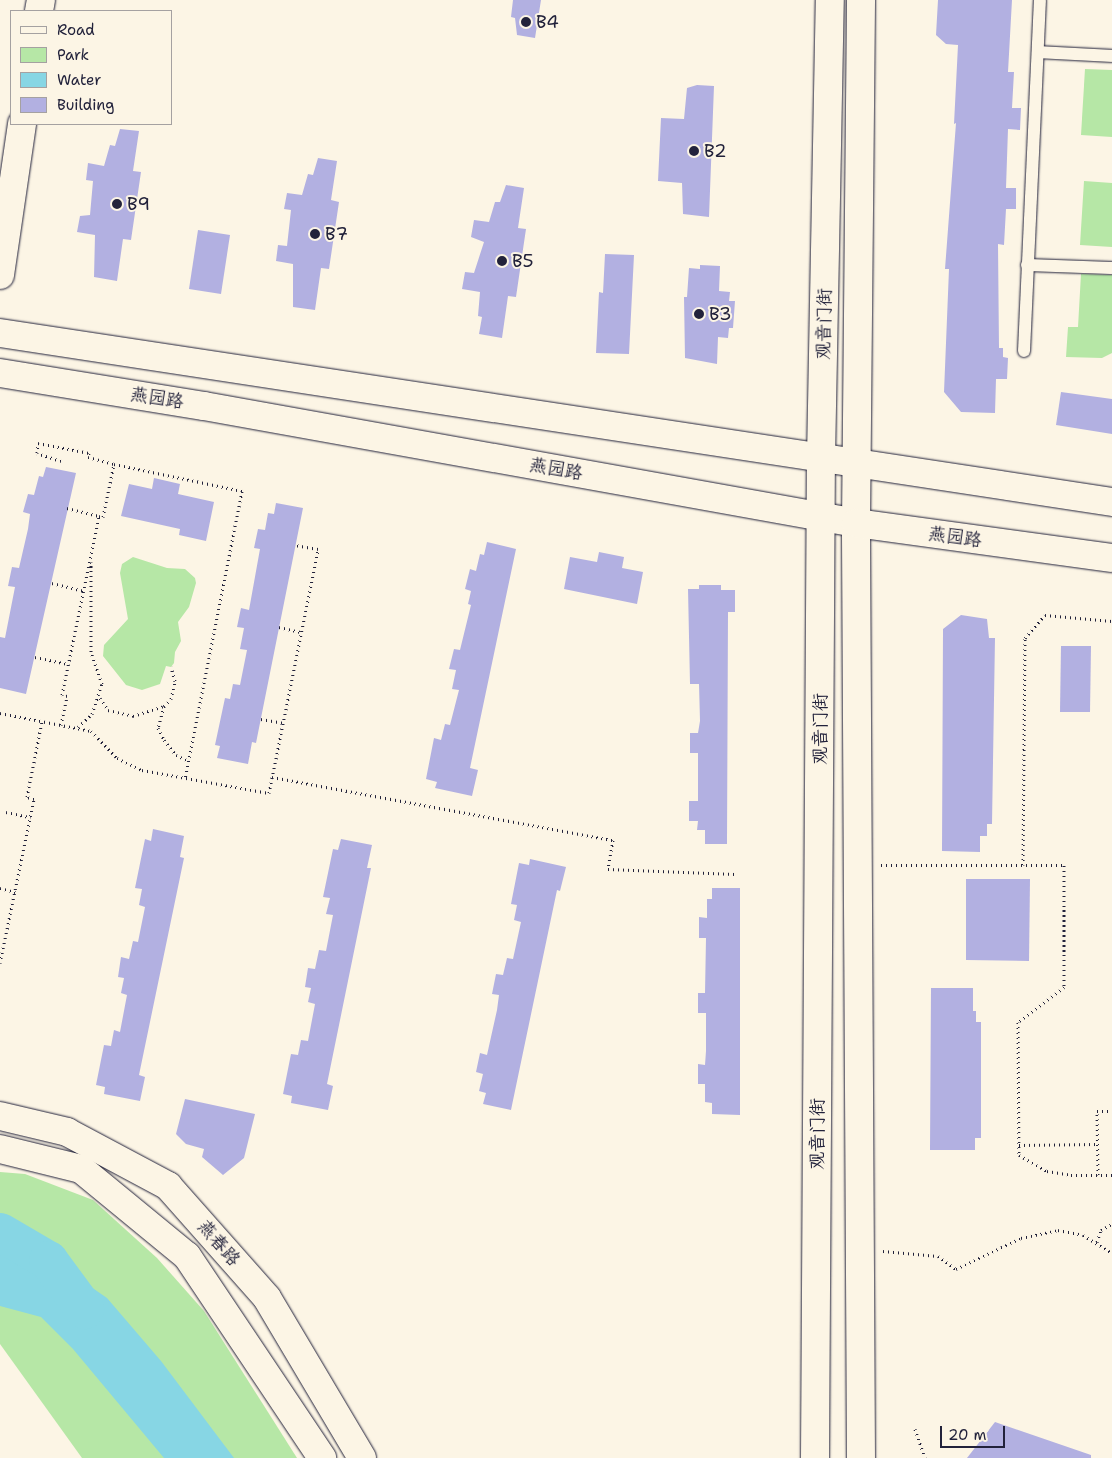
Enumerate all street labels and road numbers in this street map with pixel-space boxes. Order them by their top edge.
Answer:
street label: 观音门街 [813,288,835,360]
street label: 燕园路 [129,383,185,413]
street label: 燕园路 [528,454,584,484]
street label: 燕园路 [927,523,983,551]
street label: 观音门街 [809,693,831,765]
street label: 观音门街 [806,1098,828,1170]
street label: 燕春路 [193,1216,245,1270]

